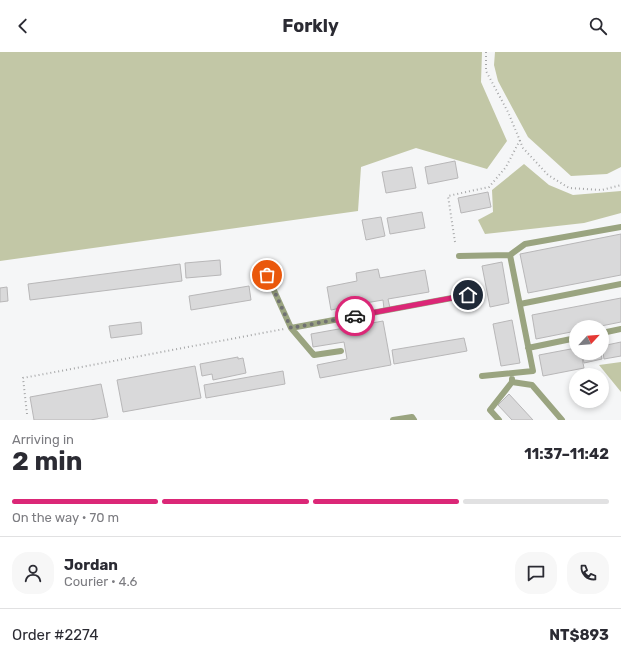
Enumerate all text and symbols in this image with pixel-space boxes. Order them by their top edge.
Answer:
icon: back [12,15,34,37]
text: Forkly [282,15,339,37]
icon: search [587,15,609,37]
pin [250,258,284,292]
icon: bag [256,264,278,286]
pin [451,278,485,312]
icon: home [457,284,479,306]
courier [335,296,375,336]
icon: car [344,305,366,327]
north arrow [569,320,609,360]
map controls [569,320,609,408]
button: layers [569,368,609,408]
text: Arriving in [12,432,74,447]
text: 11:37–11:42 [524,445,609,463]
text: 2 min [12,446,82,477]
text: On the way · 70 m [12,510,119,525]
button: person [12,552,54,594]
button: chat [515,552,557,594]
button: phone [567,552,609,594]
text: Jordan [64,556,118,574]
text: Courier · 4.6 [64,574,137,589]
text: Order #2274 [12,626,99,644]
text: NT$893 [549,626,609,644]

